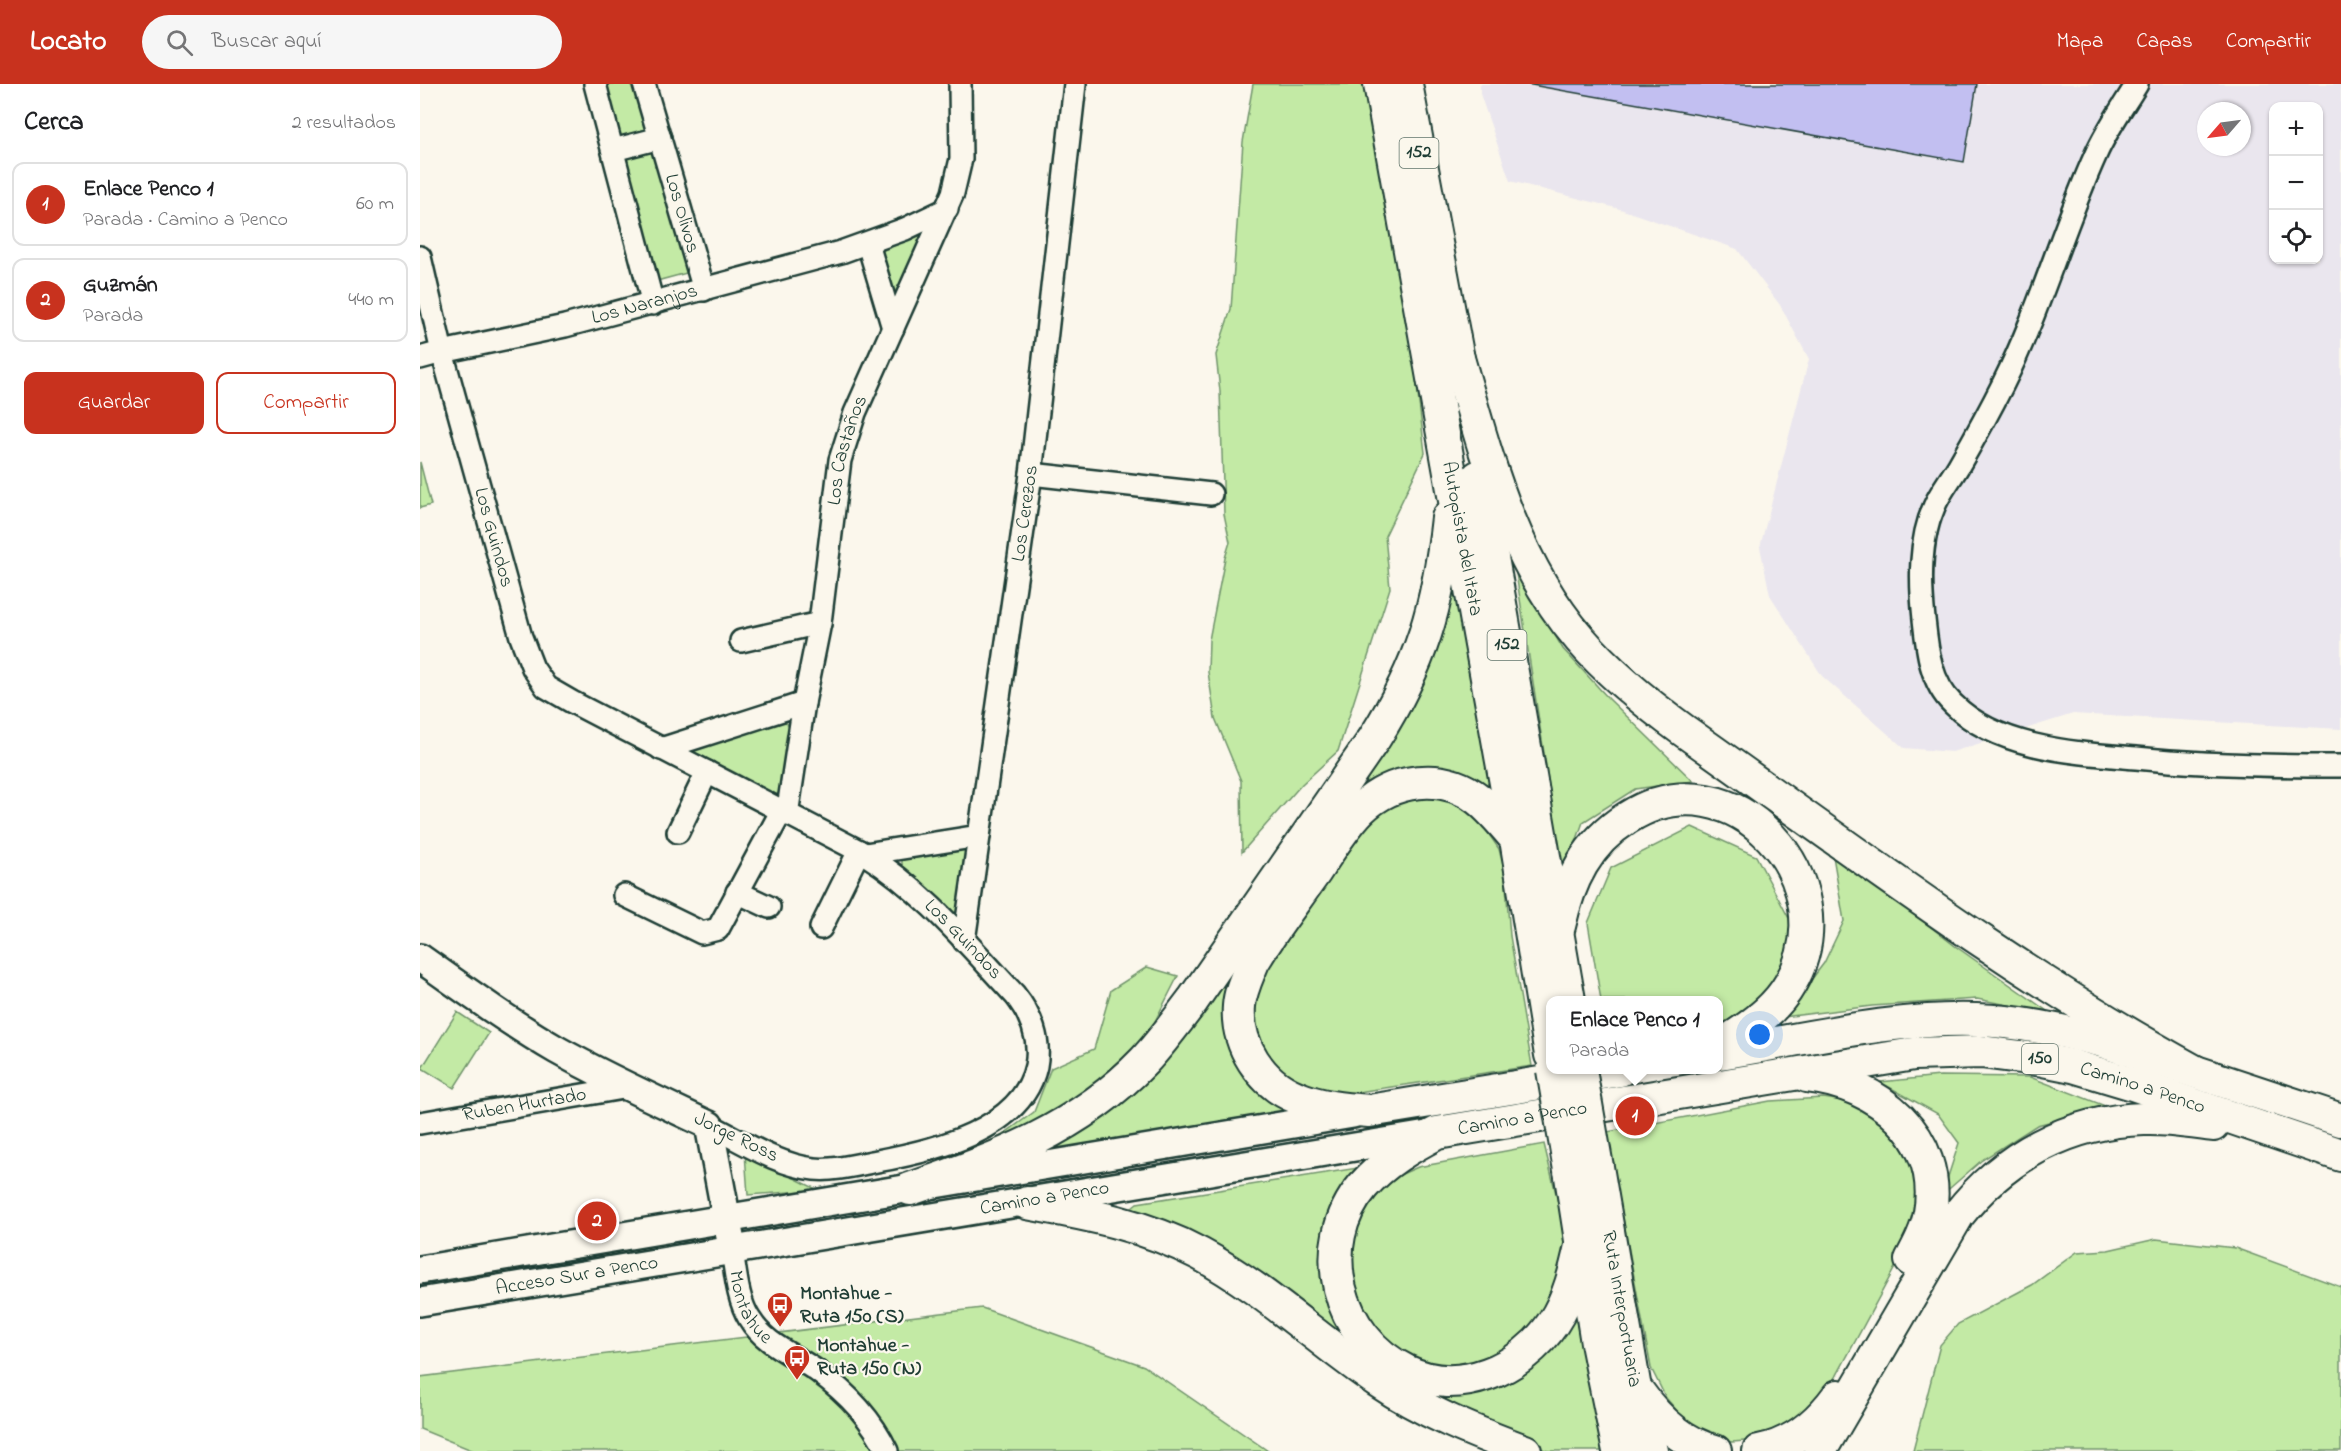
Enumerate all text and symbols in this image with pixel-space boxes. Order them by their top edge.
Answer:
search box [142,15,562,69]
text: Locato [30,22,106,63]
icon: search [163,26,196,59]
text: Buscar aquí [211,26,321,58]
text: Mapa [2056,27,2103,57]
text: Capas [2136,27,2193,57]
text: Compartir [2226,27,2311,57]
north arrow [2197,102,2251,156]
map controls [2269,102,2323,264]
button: + [2269,102,2323,156]
text: Cerca [24,104,84,142]
text: 2 resultados [292,109,396,138]
road number: 152 [1400,138,1438,168]
button: − [2269,156,2323,210]
street label: Los Olivos [656,170,707,257]
text: Enlace Penco 1 [83,174,214,206]
text: 1 [42,190,49,219]
text: 60 m [356,190,394,219]
text: Parada · Camino a Penco [83,206,288,235]
button: locate [2269,210,2323,264]
text: Guzmán [83,270,158,302]
street label: Los Naranjos [588,277,701,333]
text: 2 [41,286,50,315]
text: 440 m [348,286,394,315]
text: Parada [83,302,143,331]
button: Guardar [24,372,204,434]
button: Compartir [216,372,396,434]
street label: Los Castaños [820,391,876,507]
street label: Autopista del Itata [1434,459,1490,618]
street label: Los Cerezos [1004,464,1046,564]
street label: Los Guindos [466,484,521,591]
road number: 152 [1488,630,1526,660]
street label: Los Guindos [917,892,1009,986]
popup [1546,996,1723,1074]
text: Enlace Penco 1 [1569,1005,1700,1037]
your location [1745,1020,1774,1049]
text: Parada [1569,1037,1629,1066]
road number: 150 [2022,1044,2058,1074]
street label: Camino a Penco [2076,1054,2209,1122]
street label: Ruben Hurtado [460,1080,589,1130]
street label: Camino a Penco [1456,1094,1589,1144]
pin: 1 [1616,1094,1654,1138]
street label: Jorge Ross [688,1105,783,1172]
street label: Camino a Penco [978,1173,1111,1223]
pin: 2 [578,1198,616,1244]
street label: Ruta Interportuaria [1594,1228,1649,1390]
street label: Acceso Sur a Penco [493,1248,660,1304]
street label: Montahue [721,1268,779,1352]
place label: Montahue - Ruta 150 (S) [800,1280,904,1332]
bus stop icon: Montahue - Ruta 150 (S) [765,1290,795,1328]
place label: Montahue - Ruta 150 (N) [817,1332,921,1384]
bus stop icon: Montahue - Ruta 150 (N) [782,1343,812,1381]

